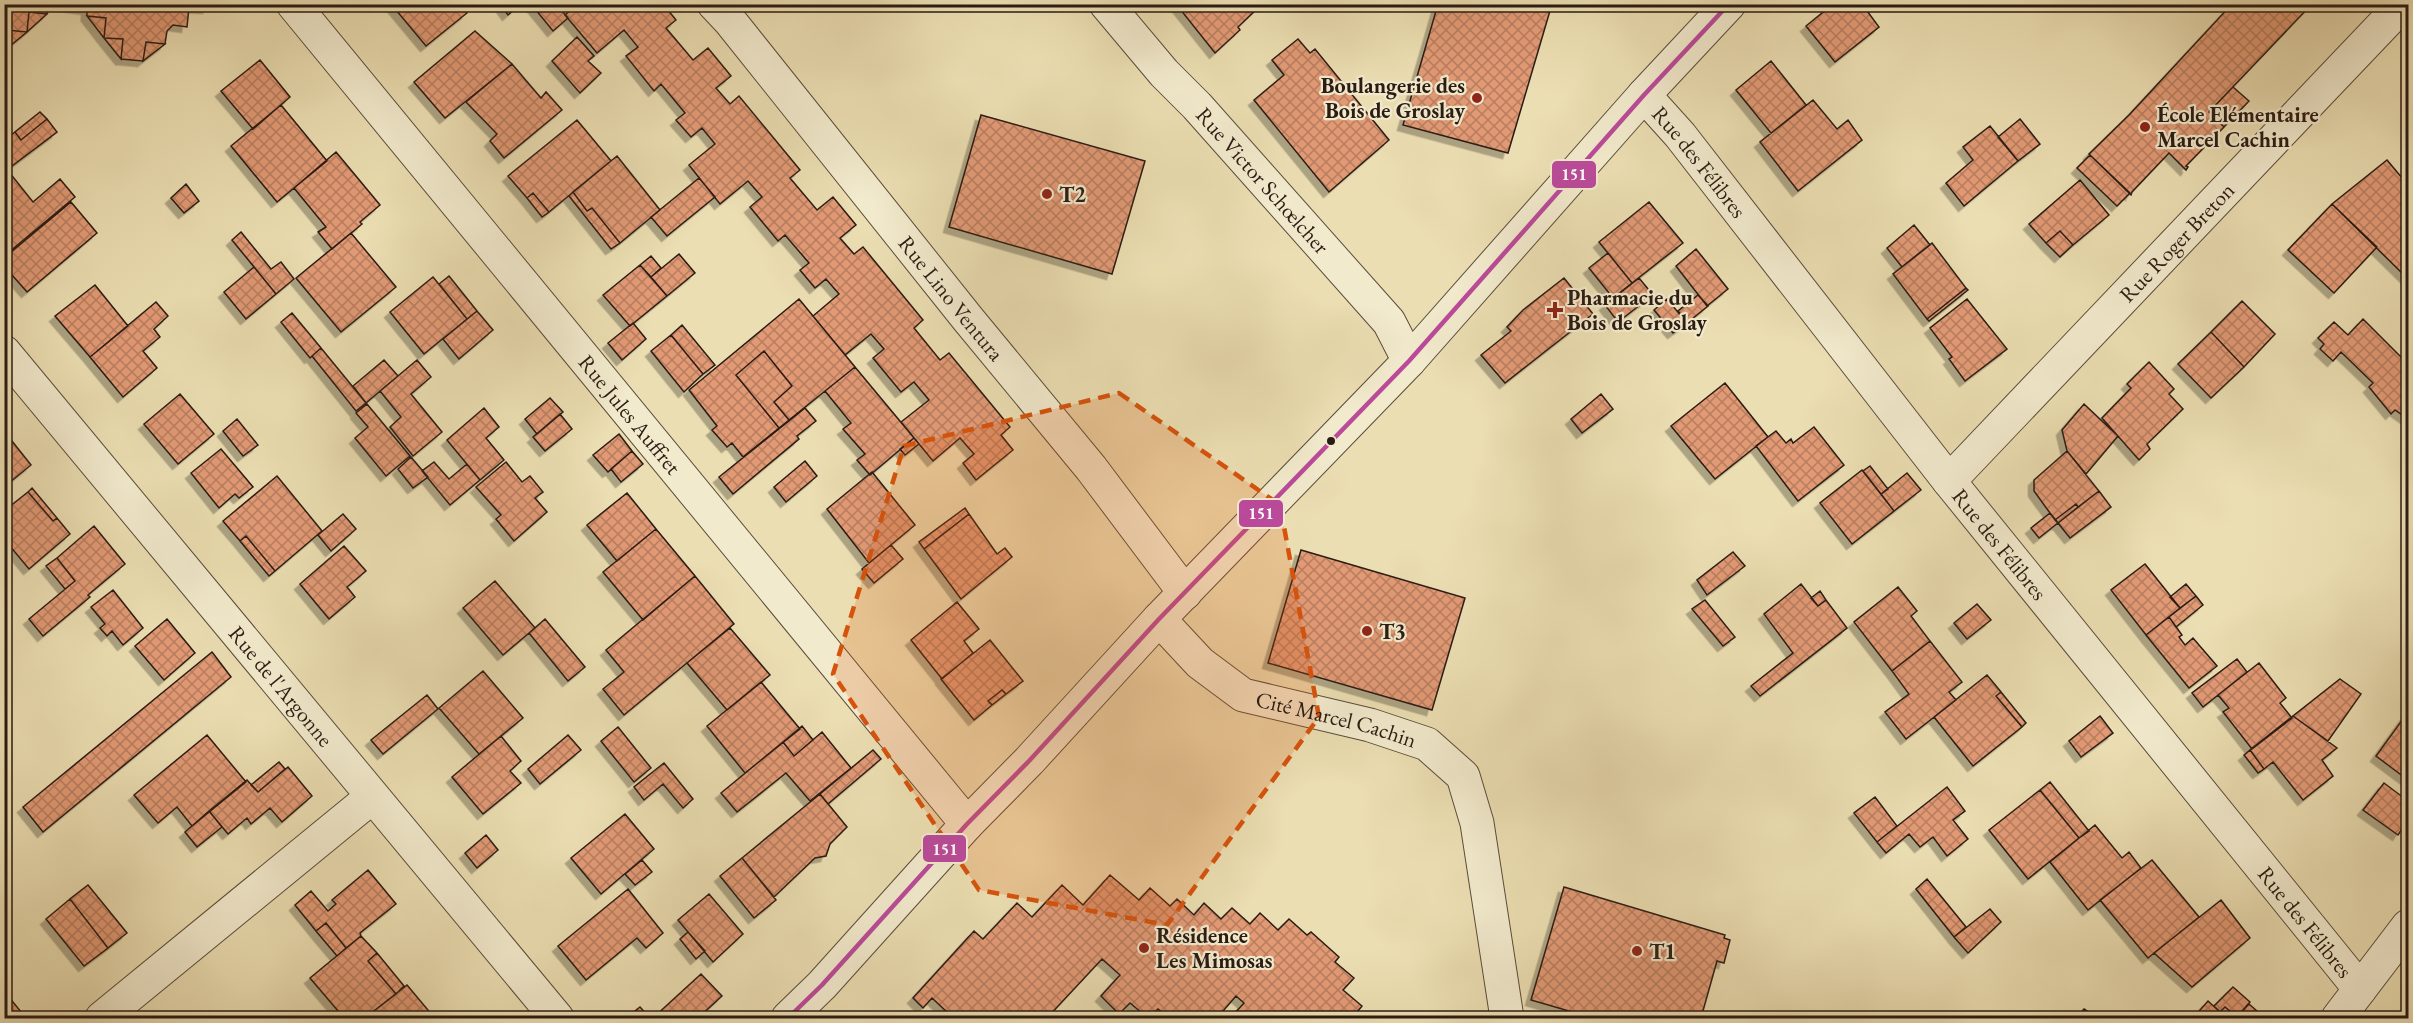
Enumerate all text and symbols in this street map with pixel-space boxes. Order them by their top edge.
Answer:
place label: Boulangerie des Bois de Groslay [1321,71,1465,125]
marker: Boulangerie des Bois de Groslay [1470,91,1484,105]
street label: Rue des Félibres [1646,99,1754,224]
street label: Rue Victor Schœlcher [1190,100,1336,260]
place label: École Elémentaire Marcel Cachin [2157,100,2319,154]
marker: École Elémentaire Marcel Cachin [2138,120,2152,134]
line badge: 151 [1551,160,1597,189]
text: 151 [1561,164,1587,185]
street label: Rue Roger Breton [2113,176,2241,308]
place label: T2 [1059,180,1086,209]
marker: T2 [1040,187,1054,201]
street label: Rue Lino Ventura [892,229,1011,367]
place label: Pharmacie du Bois de Groslay [1567,283,1707,337]
marker: Pharmacie du Bois de Groslay [1548,303,1562,317]
street label: Rue Jules Auffret [572,348,688,480]
unlabelled marker [1325,435,1337,447]
street label: Rue des Félibres [1946,482,2054,606]
line badge: 151 [1238,499,1284,528]
text: 151 [1248,503,1274,524]
place label: T3 [1379,617,1406,646]
street label: Rue de l'Argonne [222,619,340,753]
marker: T3 [1360,624,1374,638]
street label: Cité Marcel Cachin [1253,684,1421,754]
line badge: 151 [922,834,967,863]
text: 151 [932,839,958,860]
street label: Rue des Félibres [2252,860,2360,984]
place label: Résidence Les Mimosas [1156,921,1273,975]
place label: T1 [1649,937,1676,966]
marker: Résidence Les Mimosas [1137,941,1151,955]
marker: T1 [1630,944,1644,958]

